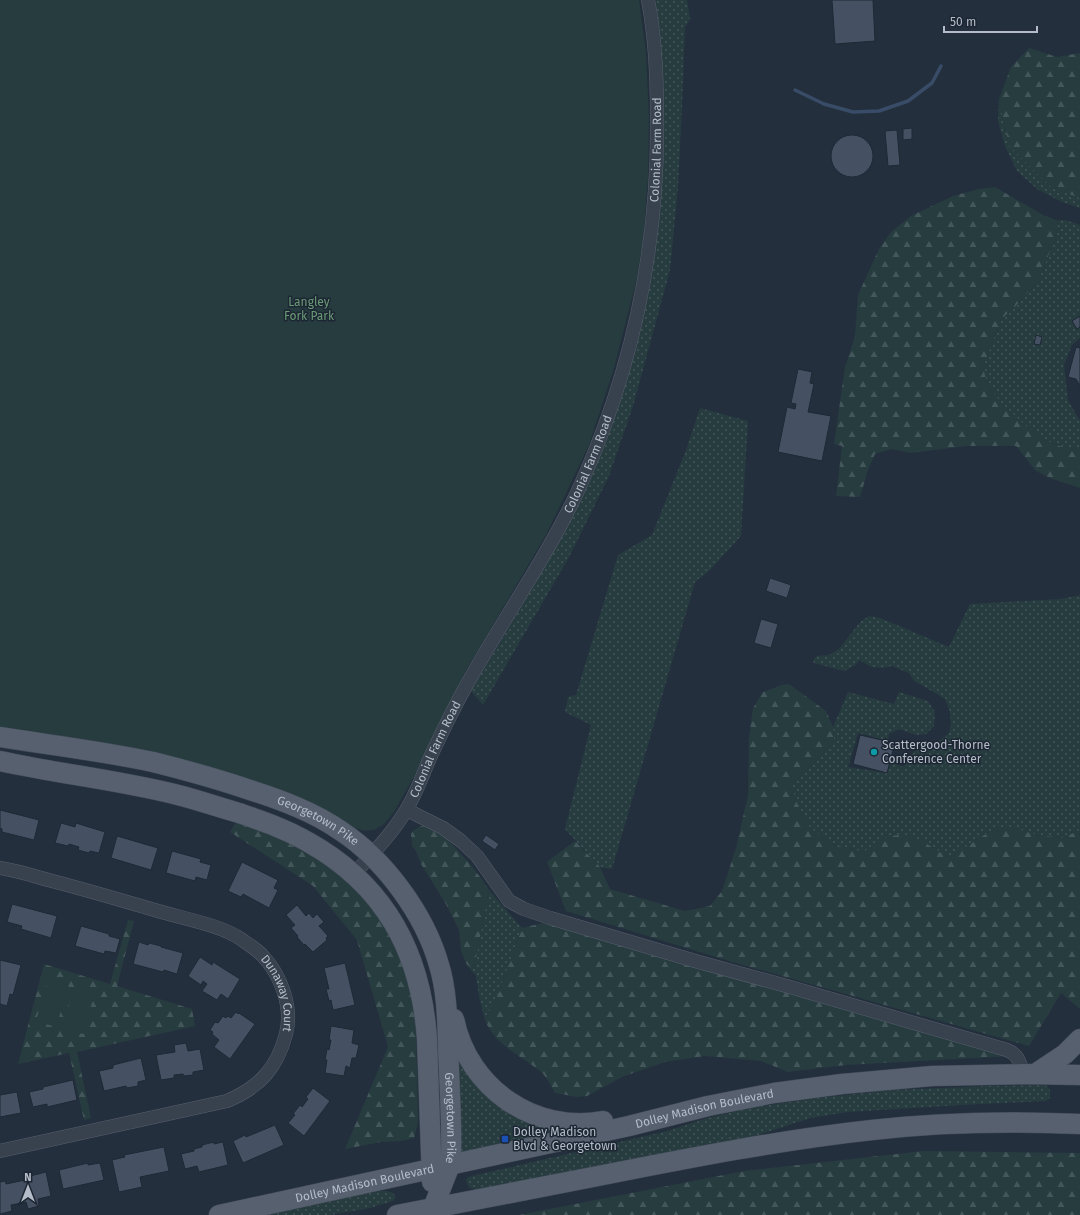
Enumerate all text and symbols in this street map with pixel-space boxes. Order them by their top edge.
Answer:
scale bar [944,8,1037,34]
text: 50 m [950,15,976,29]
street label: Colonial Farm Road [647,97,664,203]
park label: Langley Fork Park [284,295,335,323]
street label: Colonial Farm Road [561,413,615,516]
street label: Colonial Farm Road [407,699,464,800]
place label: Scattergood-Thorne Conference Center [882,738,990,766]
marker: Scattergood-Thorne Conference Center [869,747,879,757]
street label: Georgetown Pike [275,793,362,849]
street label: Dunaway Court [258,952,295,1034]
street label: Georgetown Pike [442,1072,458,1165]
street label: Dolley Madison Boulevard [634,1086,775,1131]
place label: Dolley Madison Blvd & Georgetown [513,1125,617,1153]
marker: Dolley Madison Blvd & Georgetown [500,1134,510,1144]
street label: Dolley Madison Boulevard [294,1162,435,1205]
north arrow [8,1167,48,1207]
text: N [24,1171,32,1184]

